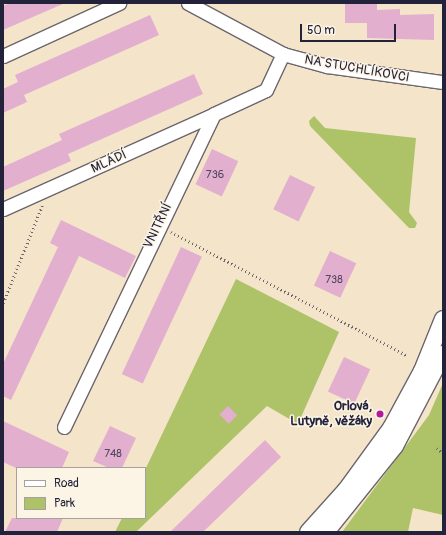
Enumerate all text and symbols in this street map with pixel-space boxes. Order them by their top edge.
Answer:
scale bar [302,16,398,42]
text: 50 m [307,23,335,38]
street label: NA STUCHLÍKOVCI [303,52,411,86]
street label: MLÁDÍ [89,147,129,177]
house number: 736 [206,168,224,182]
street label: VNITŘNÍ [140,201,176,251]
house number: 738 [325,273,343,287]
place label: Orlová, Lutyně, věžáky [290,399,372,430]
marker: Orlová, Lutyně, věžáky [375,409,385,419]
house number: 748 [104,447,122,461]
legend [16,467,146,519]
text: Road [54,476,79,491]
text: Park [54,496,75,511]

